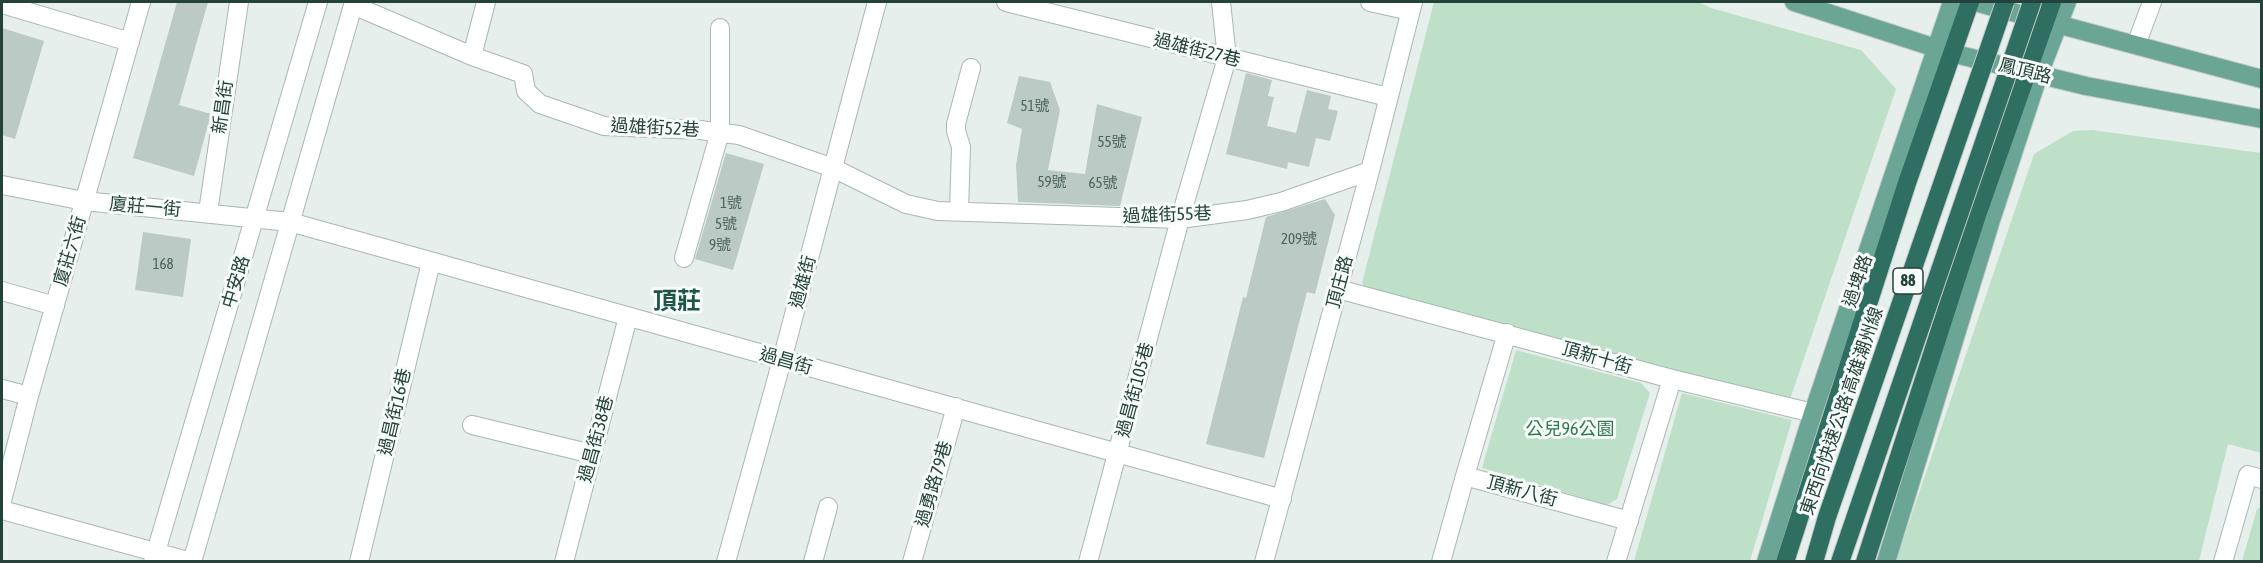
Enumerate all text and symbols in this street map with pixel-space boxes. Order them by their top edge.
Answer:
street label: 過雄街27巷 [1151,29,1243,71]
street label: 鳳頂路 [1996,54,2054,88]
street label: 新昌街 [209,79,237,135]
house number: 51號 [1020,97,1050,115]
street label: 過雄街52巷 [610,115,700,141]
house number: 55號 [1097,133,1127,151]
house number: 59號 [1037,173,1067,191]
house number: 65號 [1088,174,1118,192]
street label: 廈莊一街 [108,193,182,221]
house number: 1號 [720,194,742,212]
street label: 過雄街55巷 [1122,203,1212,227]
street label: 廈莊六街 [50,213,90,289]
house number: 5號 [715,215,737,233]
house number: 209號 [1281,230,1317,248]
house number: 9號 [709,236,731,254]
street label: 過埤路 [1839,252,1877,310]
street label: 中安路 [218,253,254,311]
street label: 過雄街 [786,253,820,311]
street label: 頂庄路 [1323,253,1357,311]
house number: 168 [152,255,174,273]
road number: 88 [1893,268,1923,294]
district label: 頂莊 [653,287,701,315]
street label: 東西向快速公路 高雄潮州線 [1796,304,1888,518]
street label: 頂新十街 [1559,338,1635,378]
street label: 過昌街105巷 [1112,340,1158,440]
street label: 過昌街 [757,343,815,379]
street label: 過昌街16巷 [374,366,416,458]
street label: 過昌街38巷 [574,393,618,485]
park label: 公兒96公園 [1526,418,1614,440]
street label: 過勇路79巷 [911,438,957,530]
street label: 頂新八街 [1484,471,1560,511]

